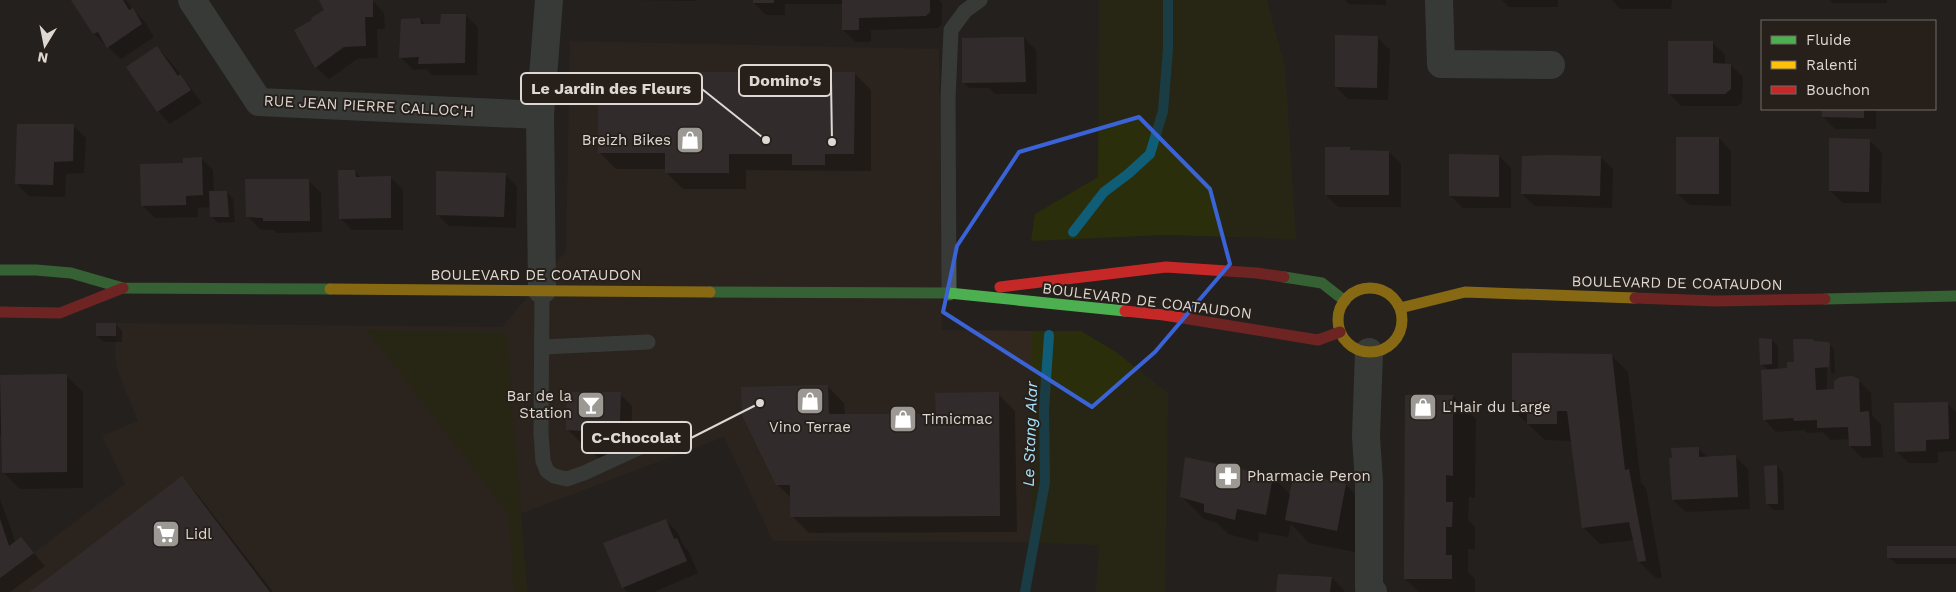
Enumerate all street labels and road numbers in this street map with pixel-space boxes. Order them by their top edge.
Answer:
street label: RUE JEAN PIERRE CALLOC'H [263,92,475,120]
street label: BOULEVARD DE COATAUDON [431,266,641,284]
street label: BOULEVARD DE COATAUDON [1571,272,1783,294]
street label: BOULEVARD DE COATAUDON [1041,279,1253,323]

